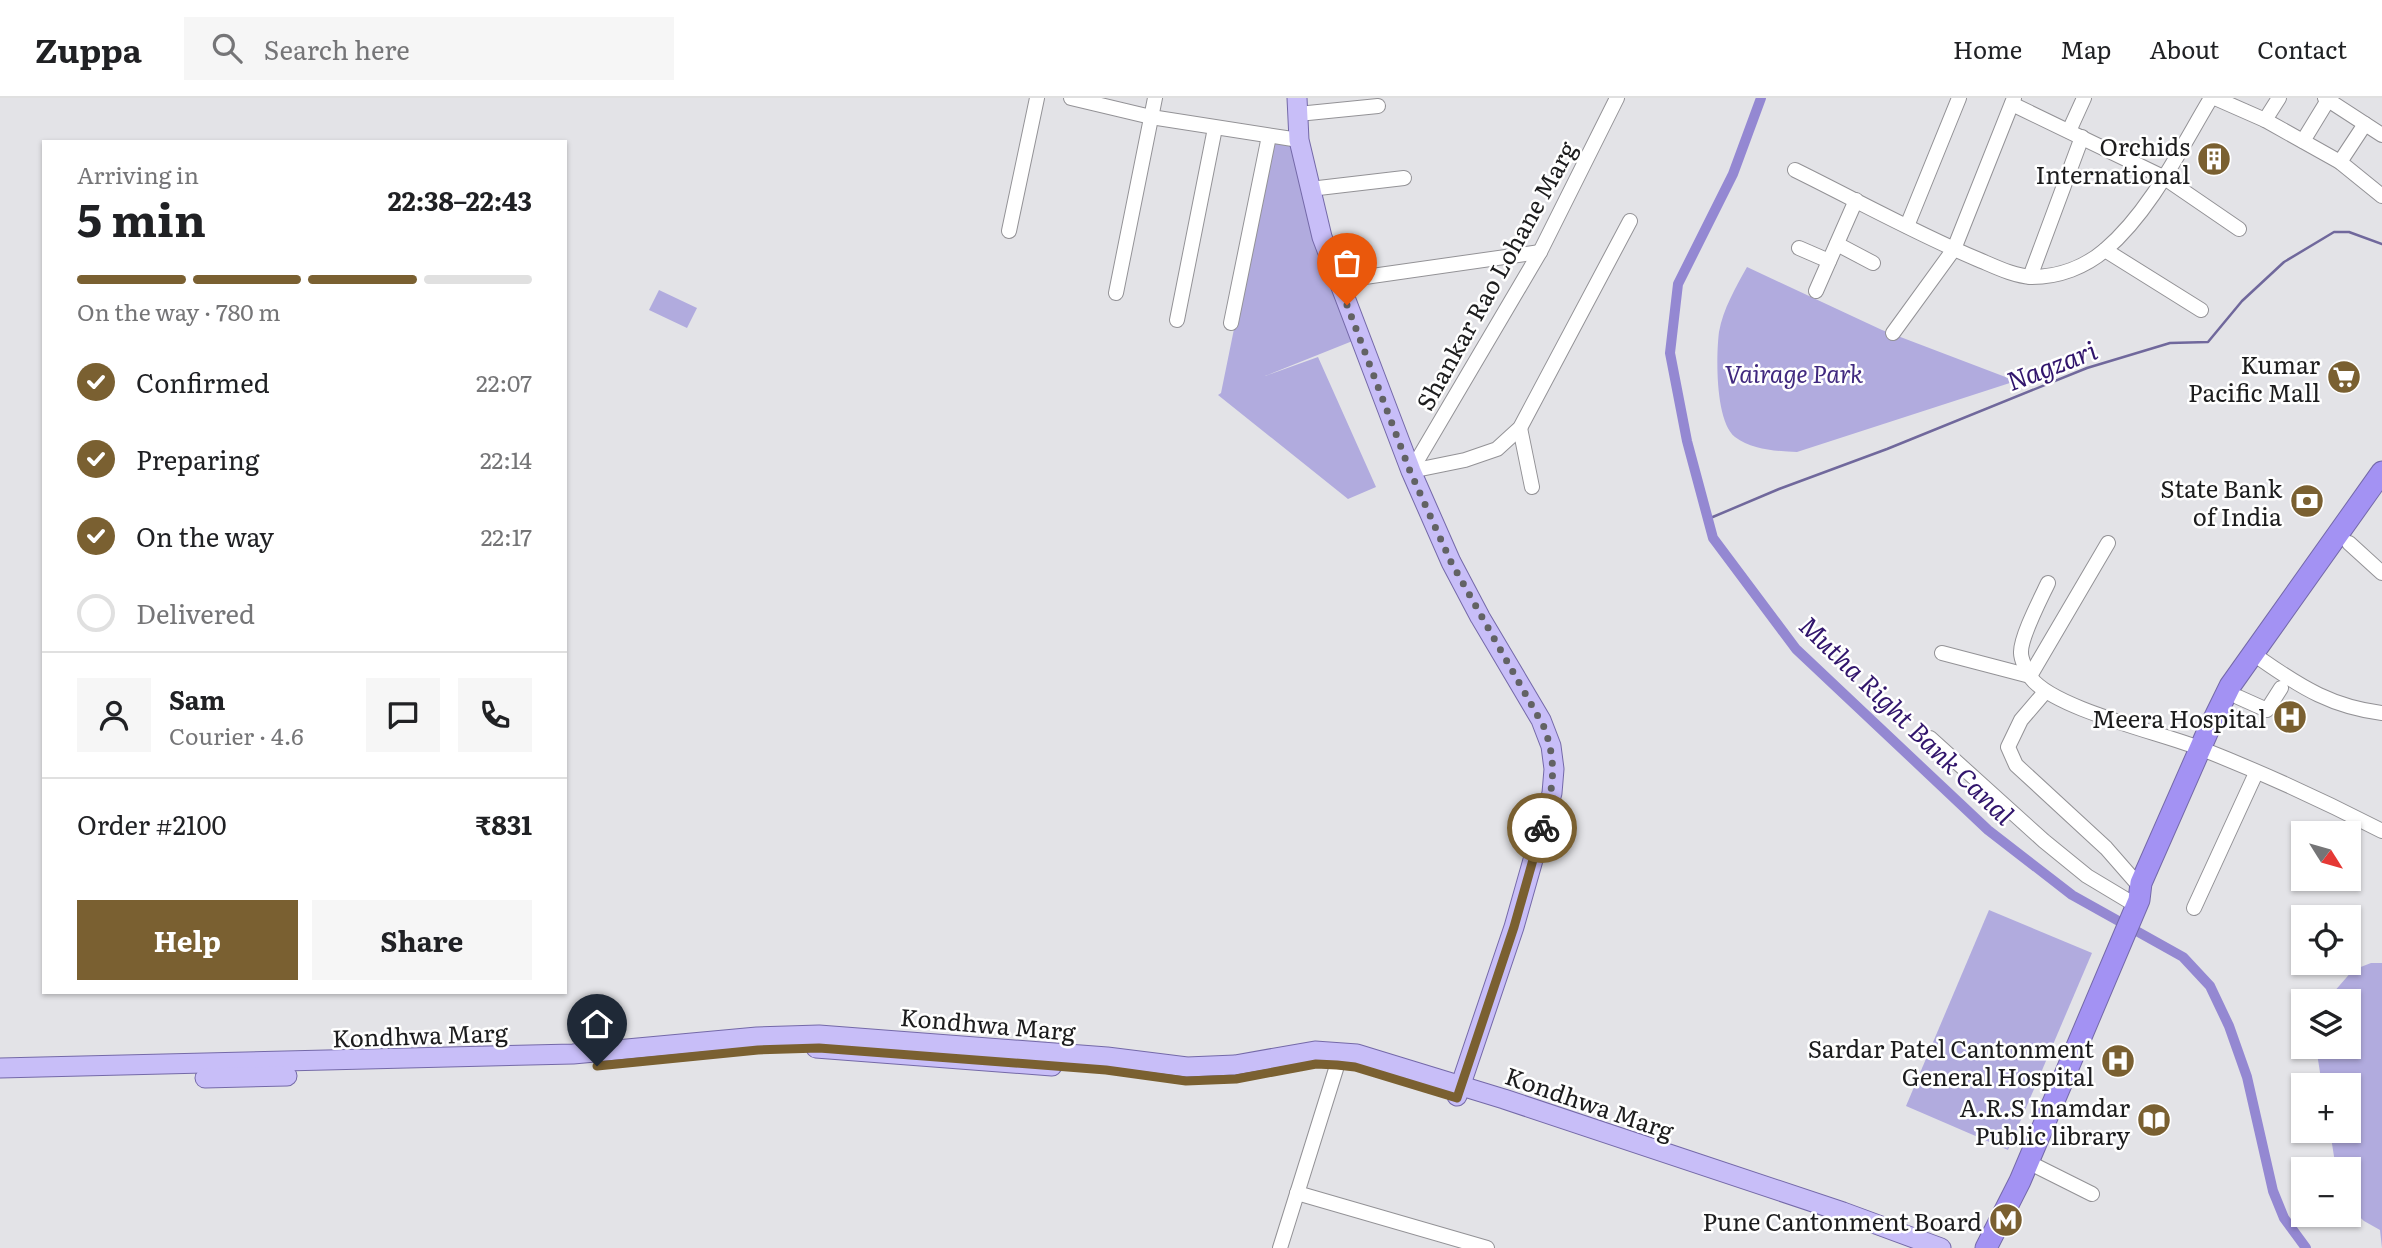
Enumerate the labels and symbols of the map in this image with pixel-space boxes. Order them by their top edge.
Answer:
place label: Orchids International [2035,128,2190,191]
street label: Shankar Rao Lohane Marg [1406,134,1584,416]
building icon: Orchids International [2195,140,2233,178]
pin [1317,233,1377,305]
water label: Nagzari [2000,329,2102,399]
place label: Kumar Pacific Mall [2188,346,2321,409]
park label: Vairage Park [1725,355,1864,390]
supermarket icon: Kumar Pacific Mall [2325,358,2363,396]
place label: State Bank of India [2160,470,2282,533]
bank icon: State Bank of India [2288,482,2326,520]
water label: Mutha Right Bank Canal [1792,606,2025,833]
hospital icon: Meera Hospital [2271,698,2309,736]
place label: Meera Hospital [2092,700,2266,735]
courier [1507,793,1577,863]
north arrow [2291,821,2361,891]
pin [567,994,627,1066]
street label: Kondhwa Marg [899,998,1078,1048]
street label: Kondhwa Marg [331,1013,509,1055]
place label: Sardar Patel Cantonment General Hospital [1808,1030,2094,1093]
hospital icon: Sardar Patel Cantonment General Hospital [2099,1042,2137,1080]
street label: Kondhwa Marg [1501,1057,1679,1147]
place label: A.R.S Inamdar Public library [1960,1089,2131,1152]
library icon: A.R.S Inamdar Public library [2135,1101,2173,1139]
metro station icon: Pune Cantonment Board [1987,1201,2025,1239]
place label: Pune Cantonment Board [1702,1203,1982,1238]

